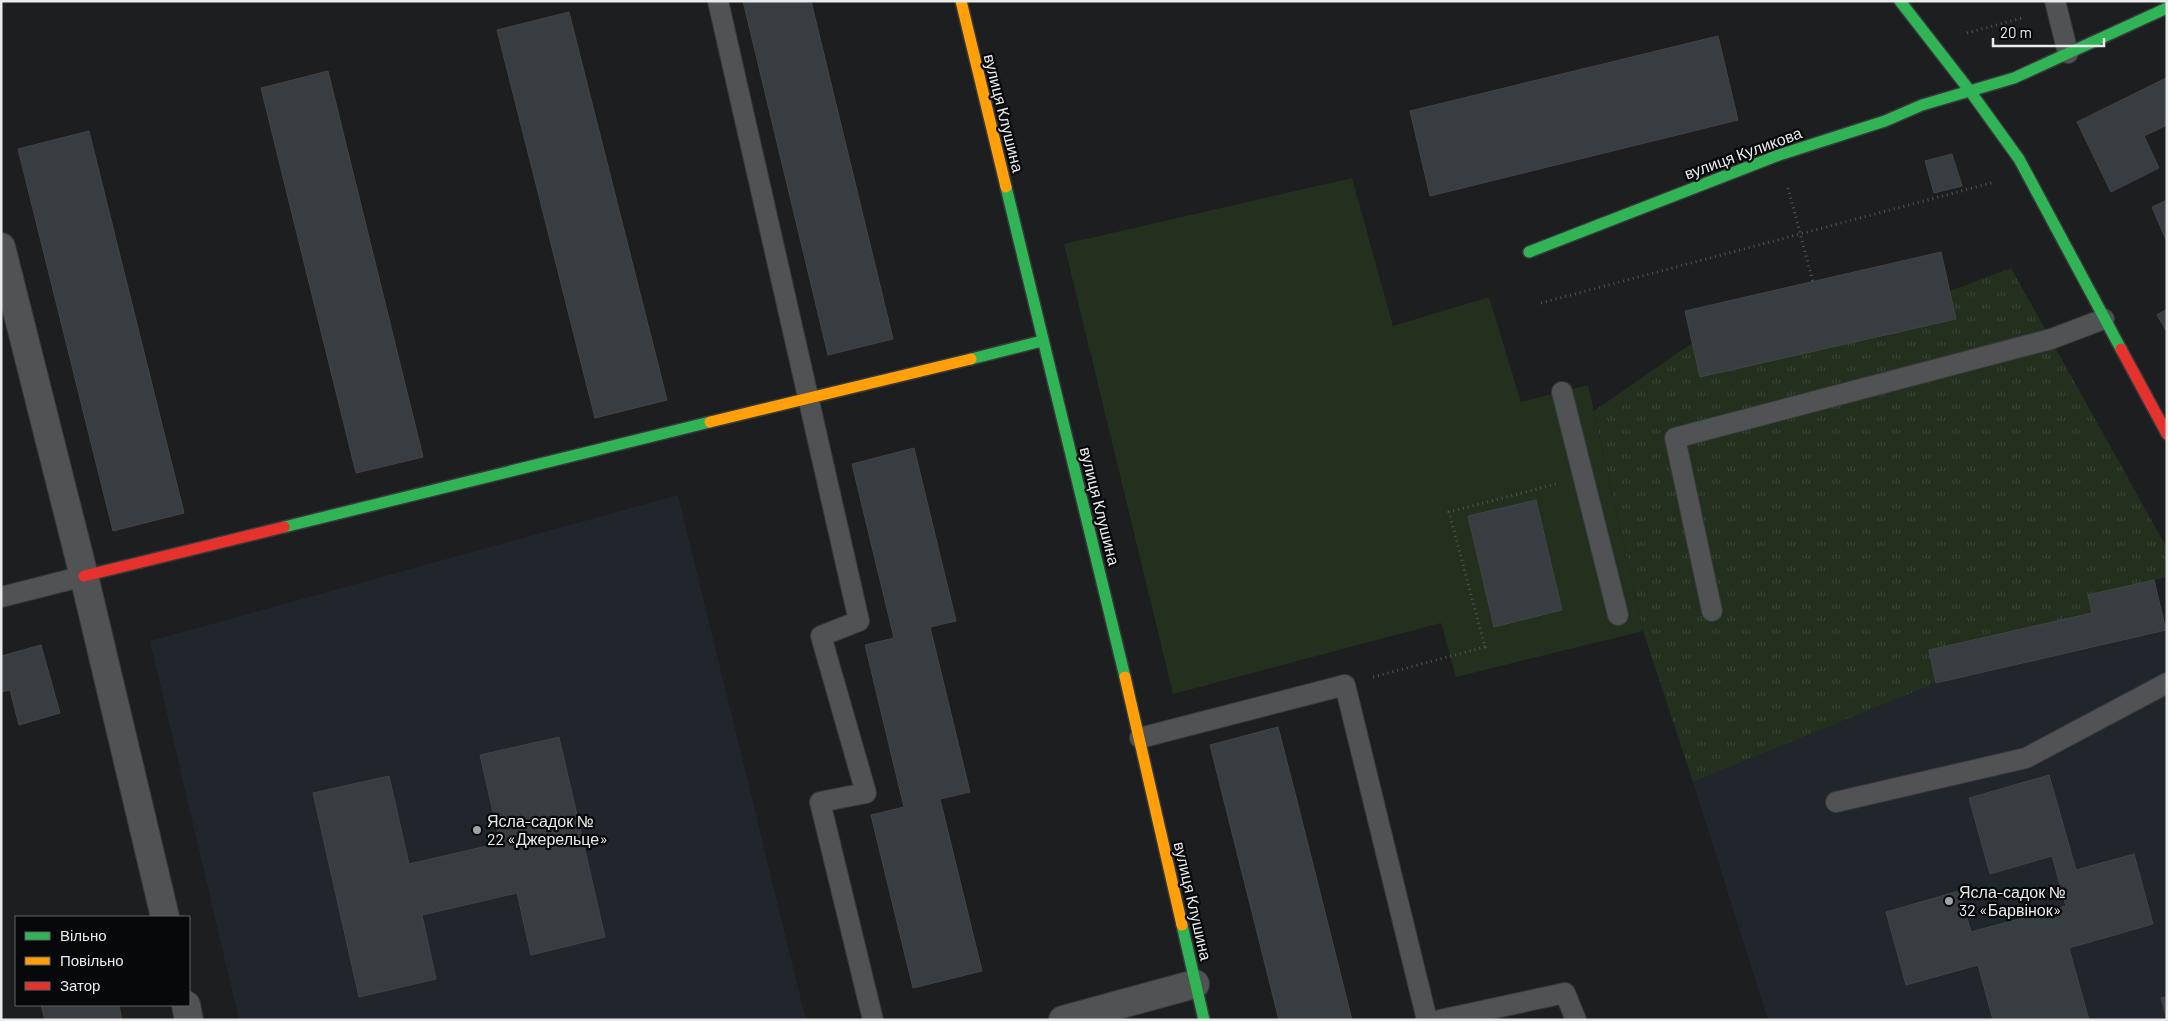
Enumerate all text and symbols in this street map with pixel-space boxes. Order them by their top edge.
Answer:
scale bar [1993,15,2104,47]
text: 20 m [2000,23,2032,41]
street label: вулиця Клушина [981,52,1028,174]
street label: вулиця Куликова [1681,122,1804,183]
street label: вулиця Клушина [1077,445,1124,567]
place label: Ясла-садок № 22 «Джерельце» [487,811,608,848]
marker: Ясла-садок № 22 «Джерельце» [471,824,483,836]
street label: вулиця Клушина [1171,840,1216,962]
place label: Ясла-садок № 32 «Барвінок» [1959,882,2066,919]
marker: Ясла-садок № 32 «Барвінок» [1943,895,1955,907]
legend [15,916,190,1006]
text: Вільно [60,926,107,944]
text: Повільно [60,951,124,969]
text: Затор [60,976,100,994]

